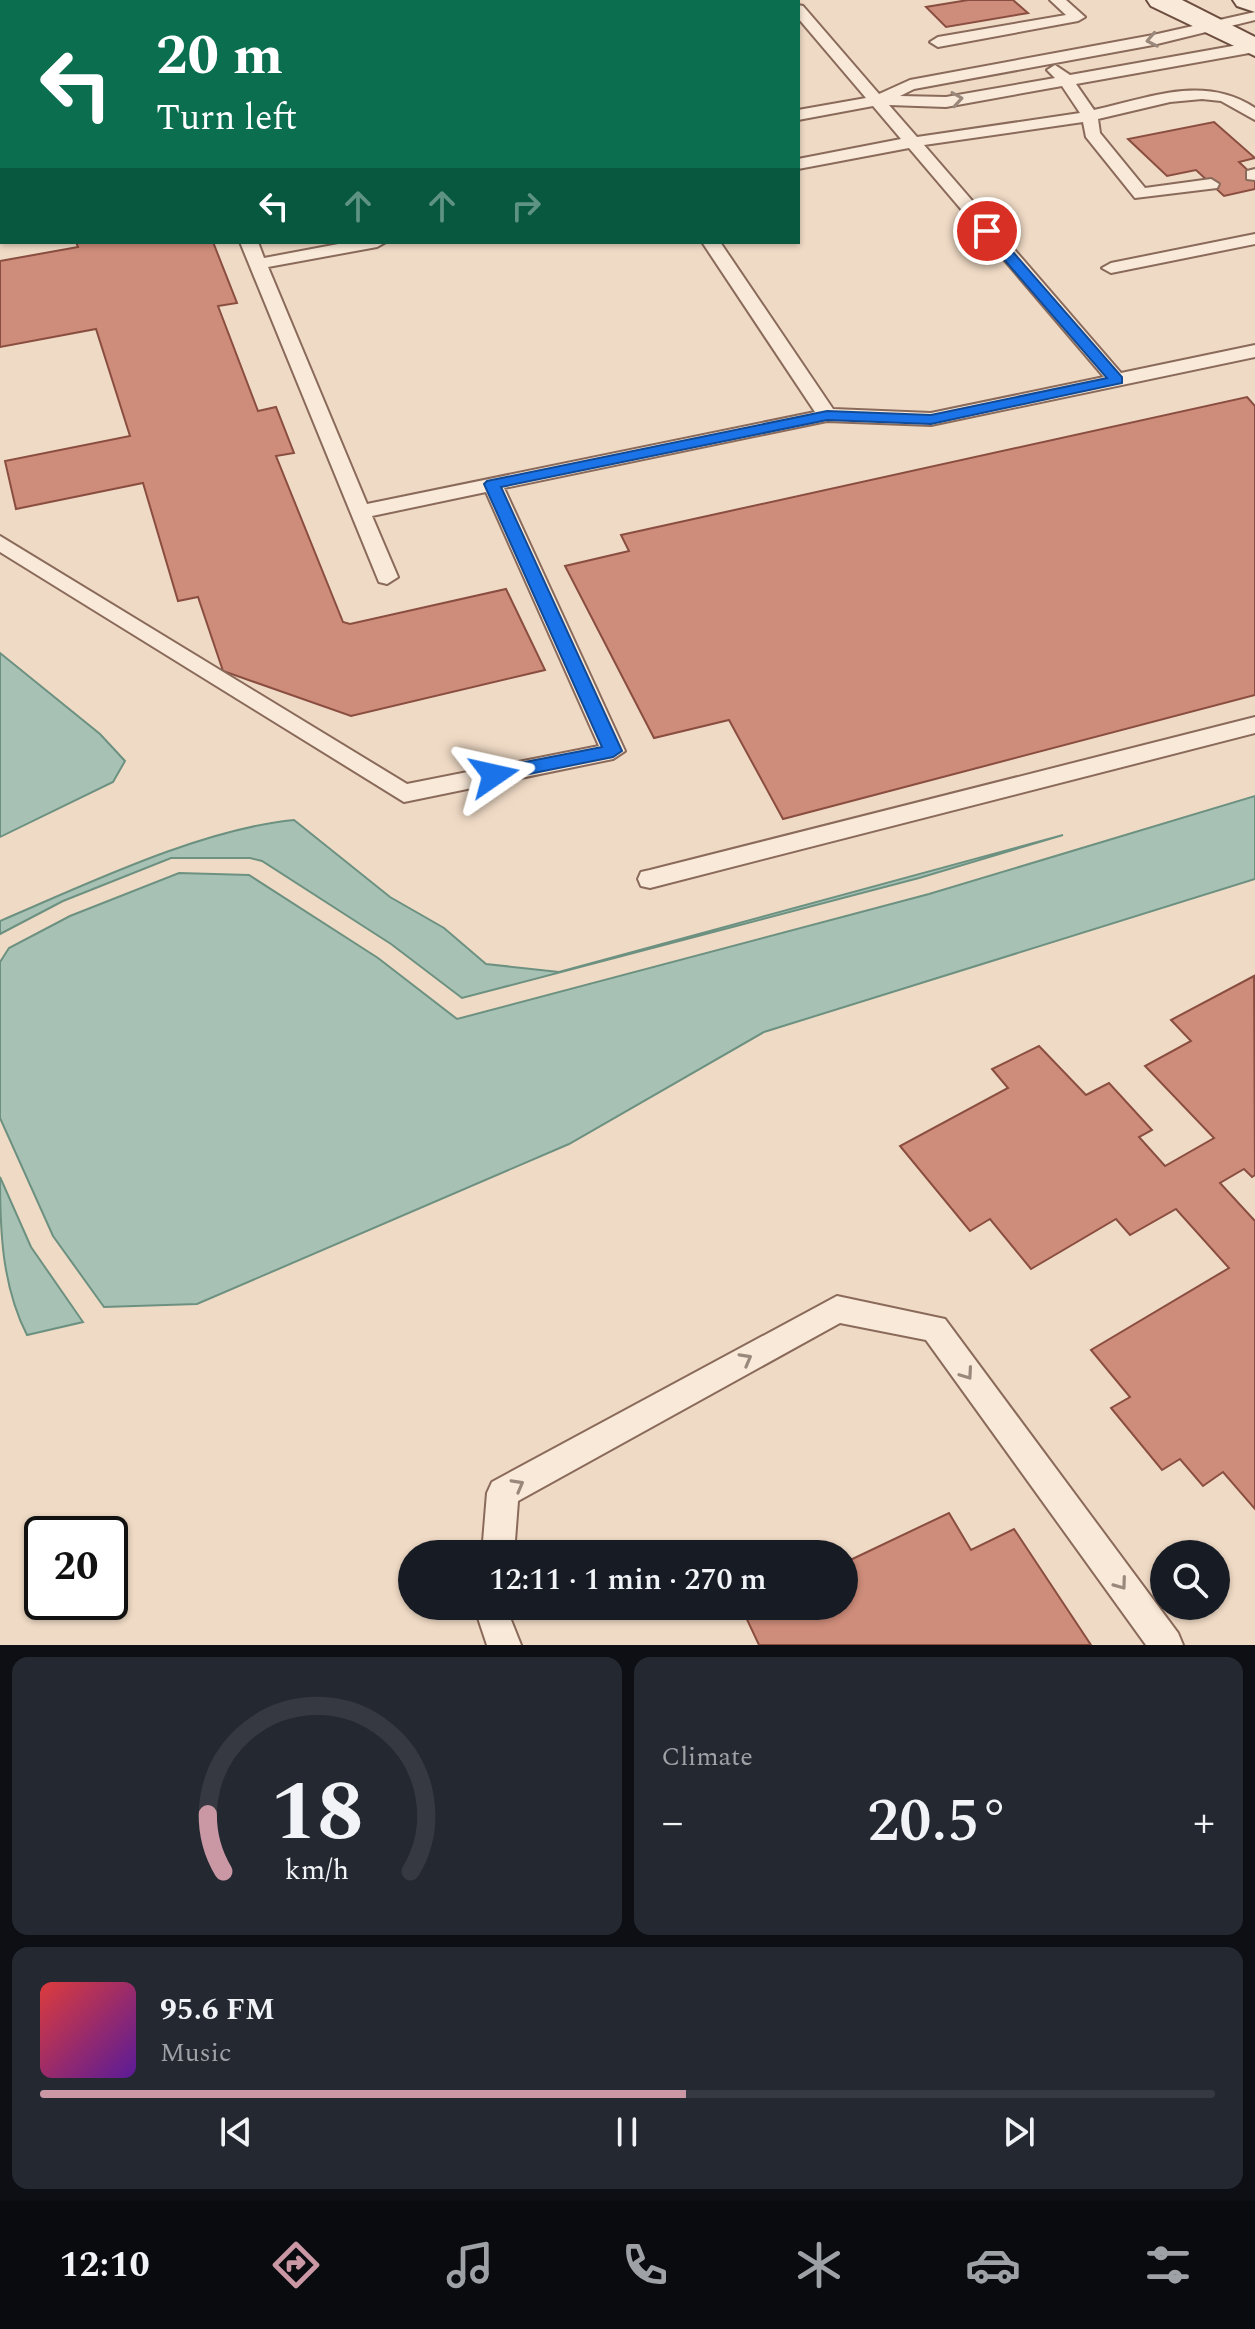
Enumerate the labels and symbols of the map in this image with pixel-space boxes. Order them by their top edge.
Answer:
one-way arrow [1145,31,1159,48]
one-way arrow [951,91,964,108]
pin [953,197,1021,265]
position arrow [452,733,536,817]
one-way arrow [737,1353,752,1369]
one-way arrow [957,1366,972,1380]
one-way arrow [510,1479,524,1495]
speed limit sign: 20 [24,1516,128,1620]
one-way arrow [1111,1575,1125,1590]

